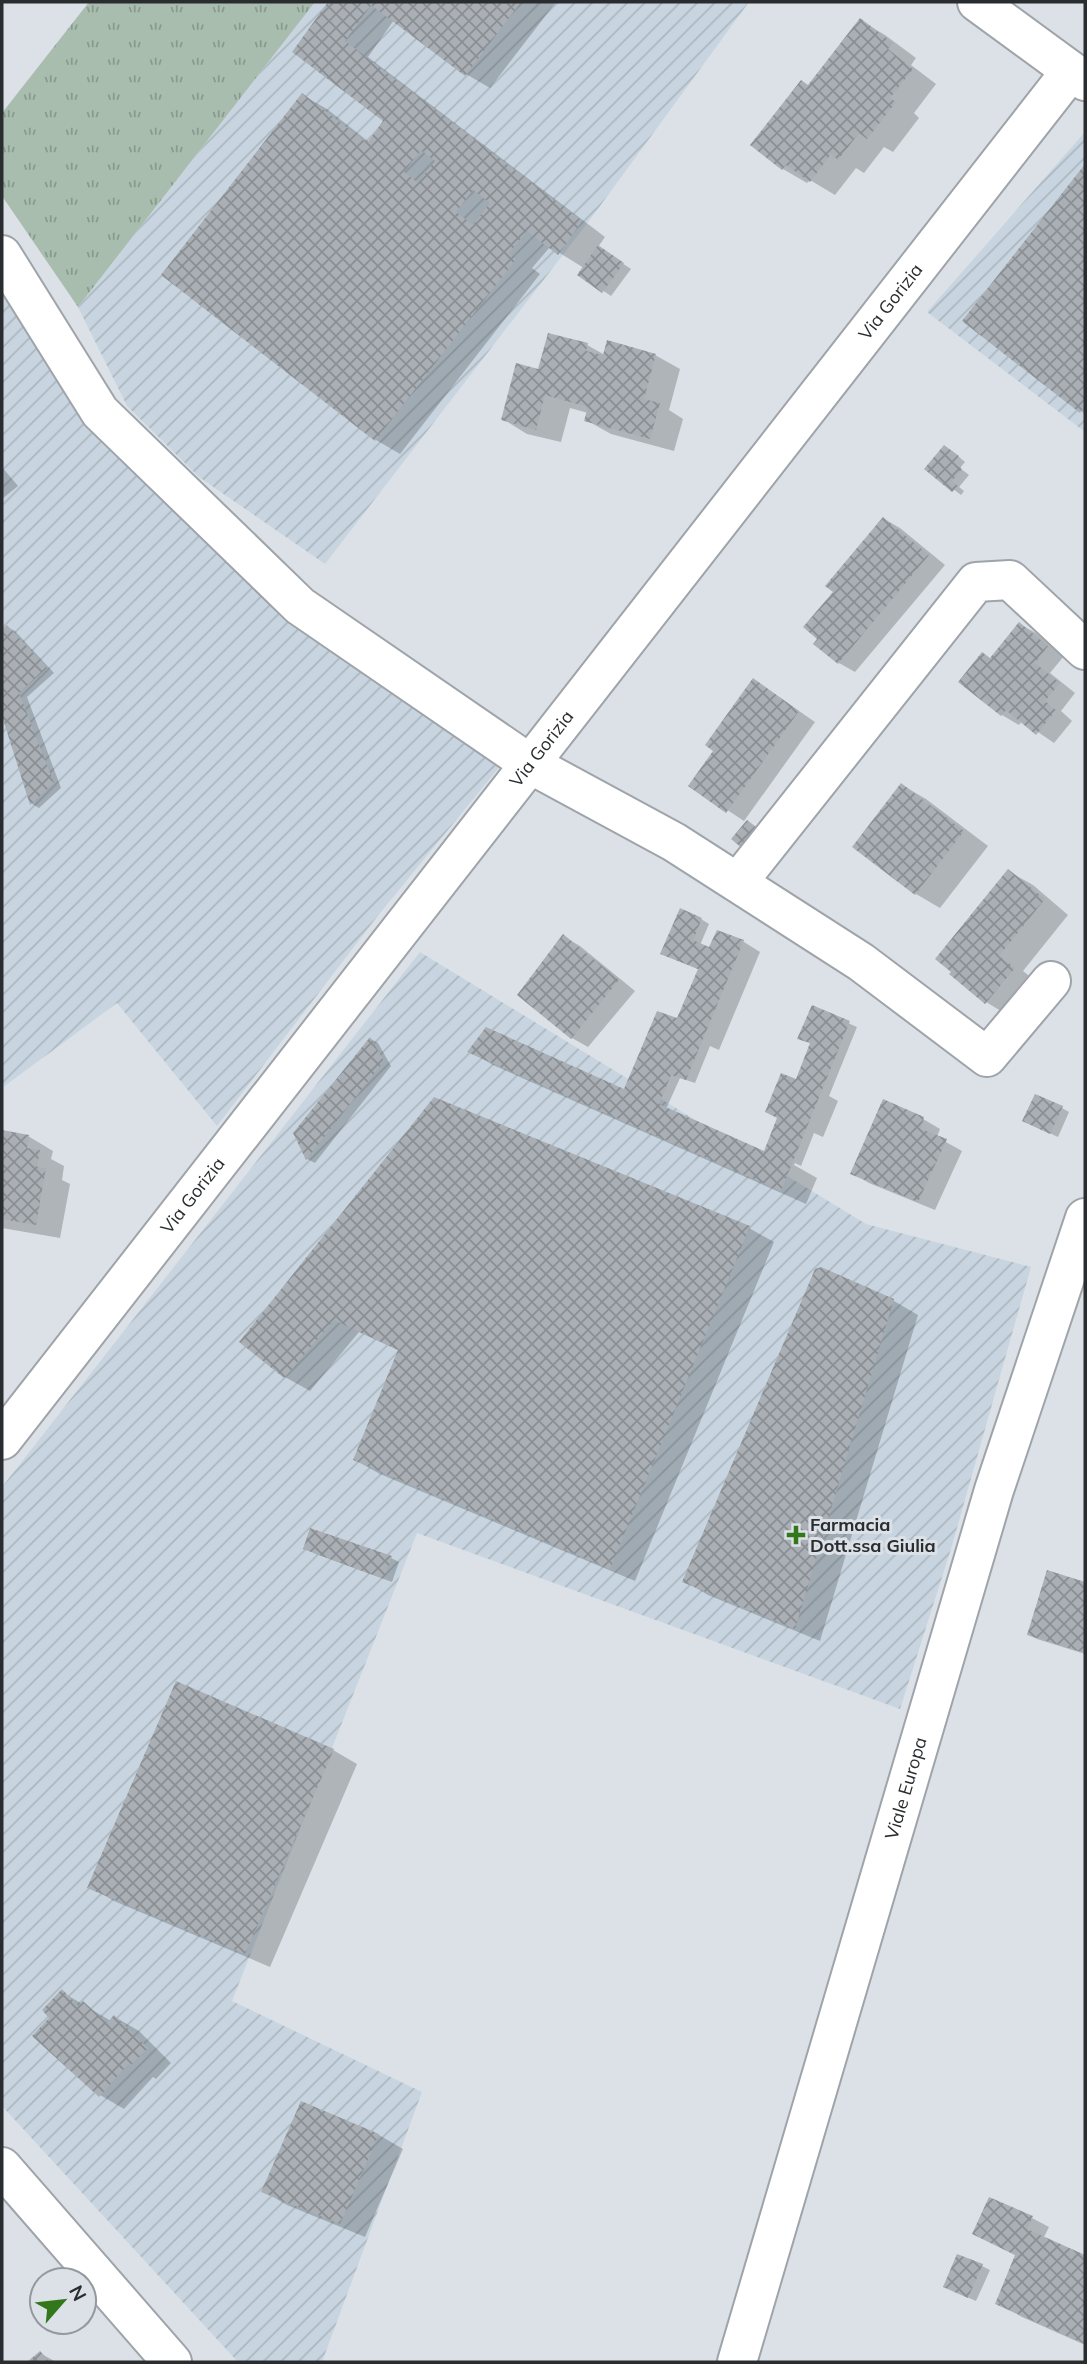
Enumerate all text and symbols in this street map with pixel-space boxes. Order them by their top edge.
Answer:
street label: Via Gorizia [853,259,927,345]
street label: Via Gorizia [504,705,578,791]
street label: Via Gorizia [155,1152,230,1238]
place label: Farmacia Dott.ssa Giulia [810,1513,936,1557]
marker: Farmacia Dott.ssa Giulia [788,1527,804,1543]
street label: Viale Europa [880,1734,932,1842]
north arrow [28,2266,98,2336]
text: N [64,2281,92,2305]

